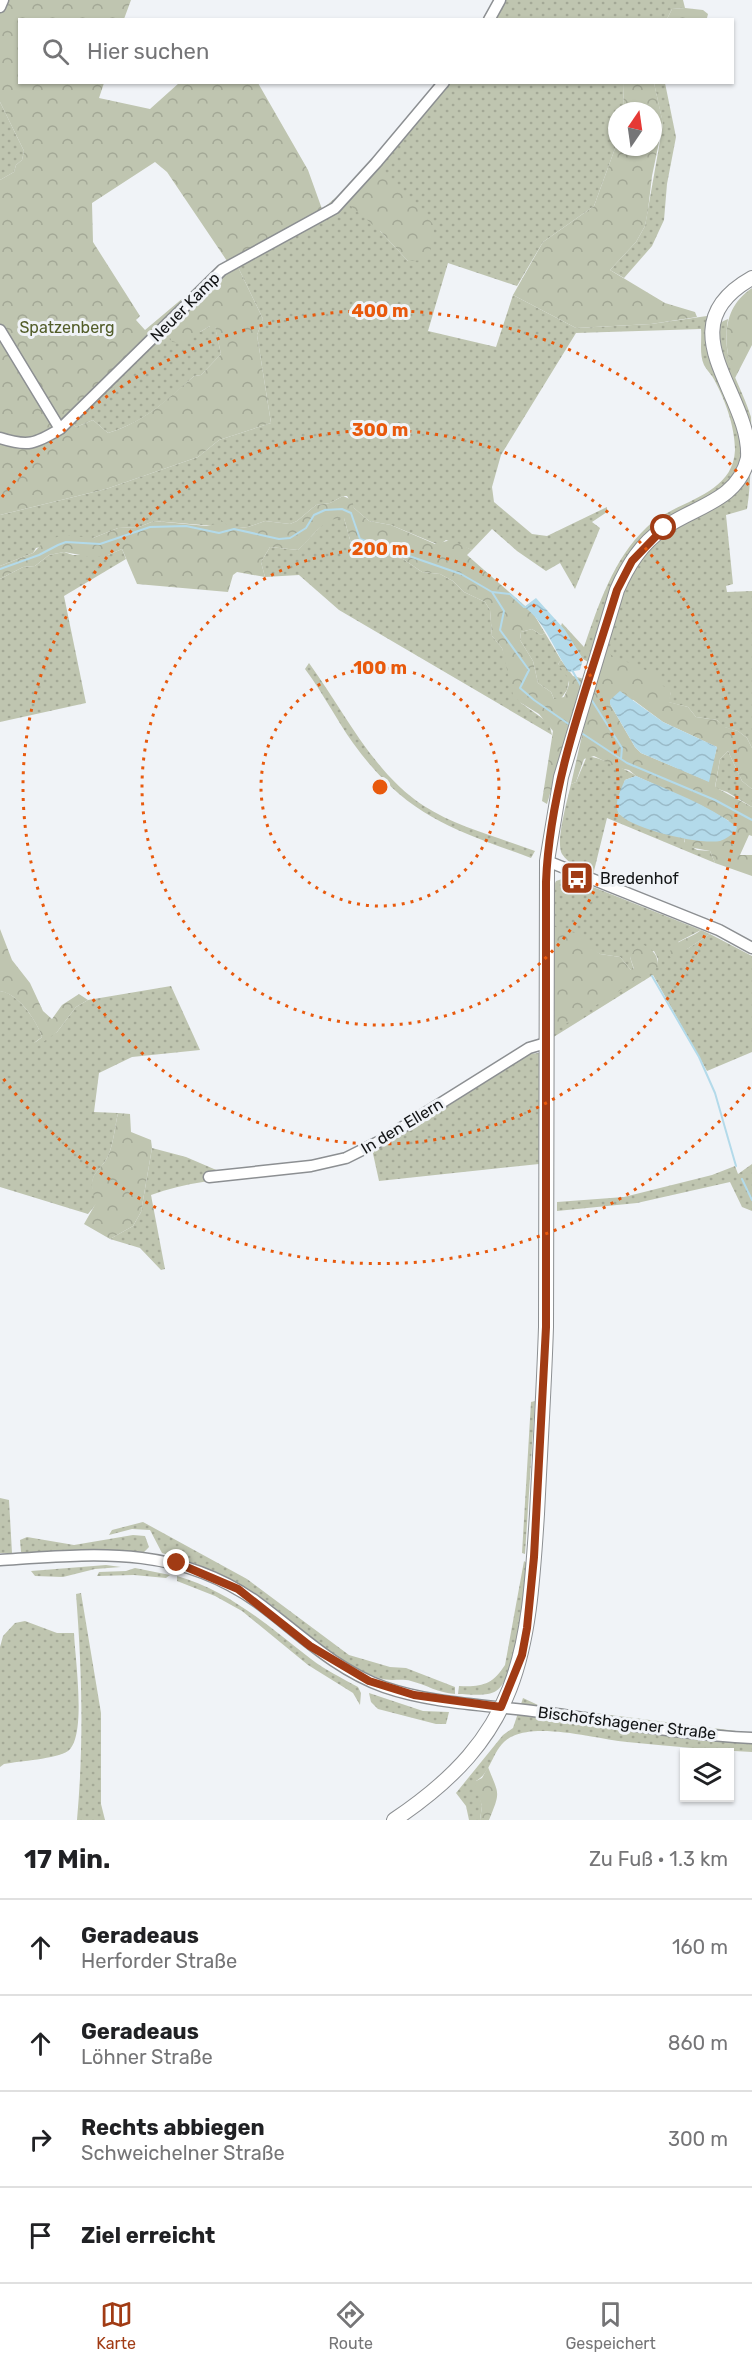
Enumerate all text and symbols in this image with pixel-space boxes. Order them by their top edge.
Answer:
search box [18,18,734,84]
icon: search [39,35,72,68]
text: Hier suchen [87,38,209,65]
north arrow [608,102,662,156]
street label: Neuer Kamp [146,268,224,346]
text: 400 m [351,300,409,322]
park label: Spatzenberg [19,318,115,337]
text: 300 m [352,419,408,441]
route start [650,514,676,540]
text: 200 m [352,538,408,560]
text: 100 m [353,657,407,679]
centre of rings [370,777,390,797]
bus stop icon: Bredenhof [559,860,595,896]
place label: Bredenhof [600,869,680,888]
street label: In den Ellern [358,1094,446,1158]
route end [163,1549,189,1575]
street label: Bischofshagener Straße [537,1703,717,1743]
map controls [680,1748,734,1802]
button: layers [680,1748,734,1802]
text: 17 Min. [24,1844,110,1875]
text: Zu Fuß · 1.3 km [589,1847,728,1871]
text: Geradeaus [81,1922,199,1949]
icon: ahead [24,1931,57,1964]
text: 160 m [672,1935,728,1959]
text: Herforder Straße [81,1949,237,1973]
text: Geradeaus [81,2018,199,2045]
icon: ahead [24,2027,57,2060]
text: 860 m [668,2031,728,2055]
text: Löhner Straße [81,2045,213,2069]
text: Rechts abbiegen [81,2114,265,2141]
icon: right [24,2123,57,2156]
text: 300 m [668,2127,728,2151]
text: Schweichelner Straße [81,2141,285,2165]
icon: arrive [24,2219,57,2252]
text: Ziel erreicht [81,2222,215,2249]
tab: Karte [96,2298,136,2353]
tab: Route [328,2298,373,2353]
tab: Gespeichert [565,2298,656,2353]

